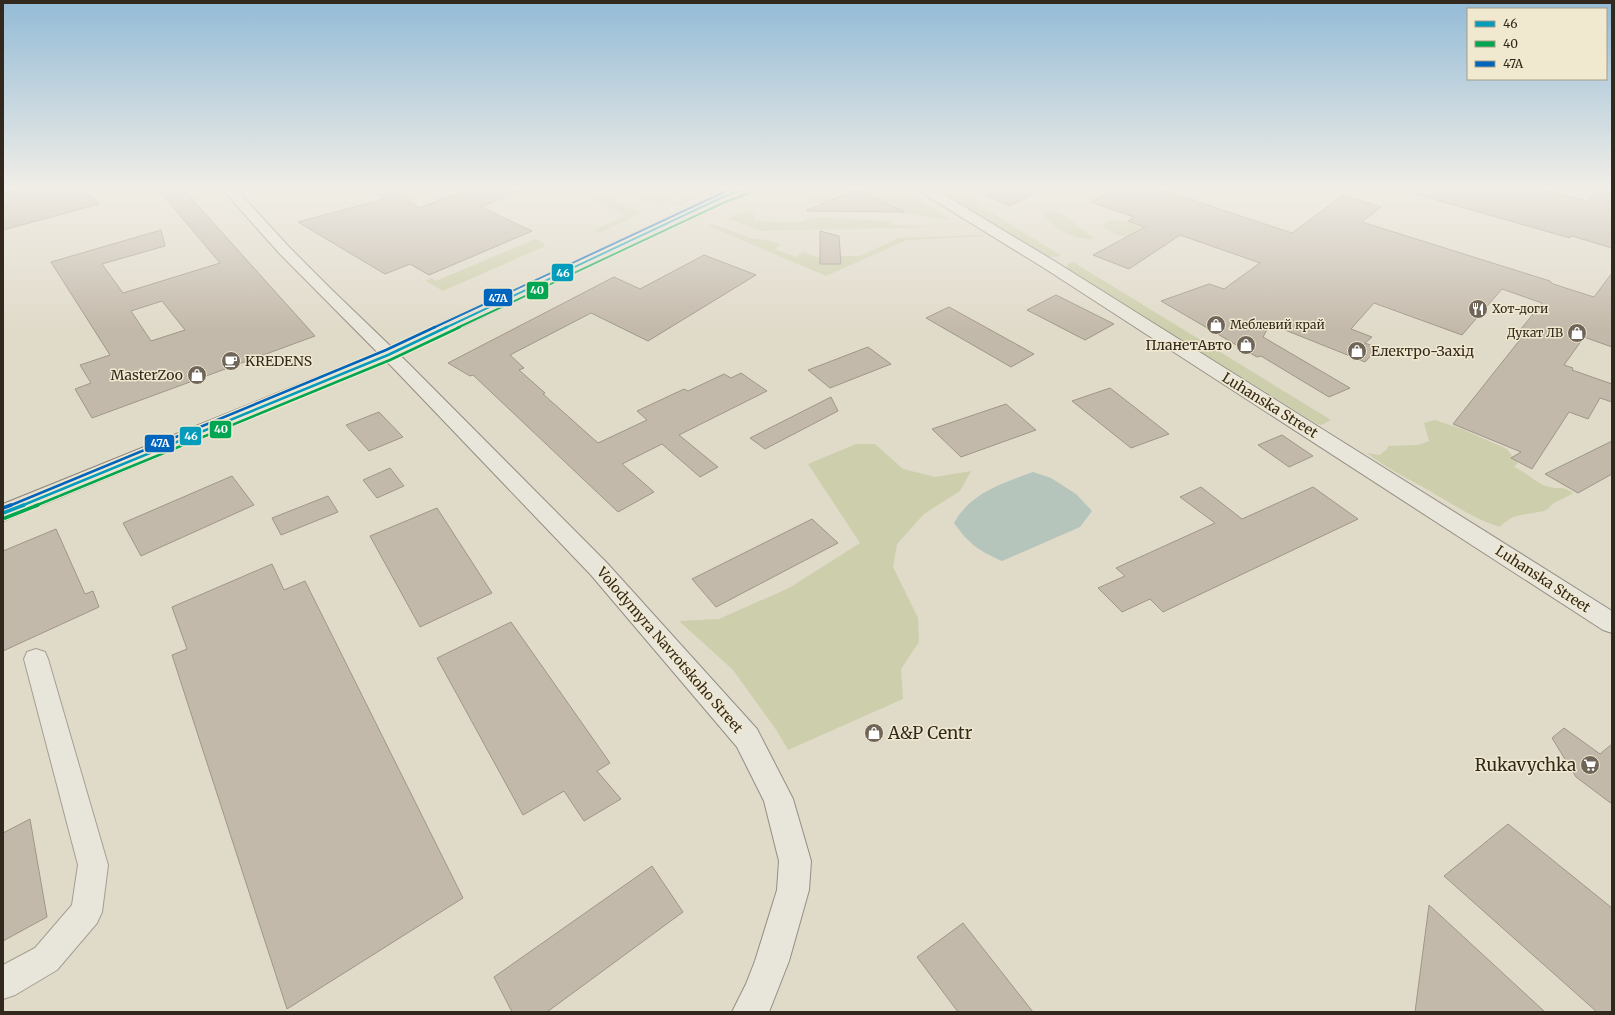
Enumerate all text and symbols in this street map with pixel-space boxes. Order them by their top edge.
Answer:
legend [1467,8,1607,80]
text: 46 [1503,16,1518,31]
text: 40 [1503,36,1518,51]
text: 47А [1503,56,1524,71]
line badge: 46 [551,263,574,282]
text: 46 [556,266,570,280]
line badge: 40 [526,281,549,300]
text: 40 [530,283,544,297]
line badge: 47А [483,288,513,307]
text: 47А [488,291,508,305]
restaurant icon: Хот-доги [1467,298,1489,320]
place label: Хот-доги [1492,301,1548,316]
shop icon: Меблевий край [1205,314,1227,336]
place label: Меблевий край [1230,317,1325,332]
shop icon: Дукат ЛВ [1566,322,1588,344]
place label: Дукат ЛВ [1507,325,1563,340]
shop icon: ПланетАвто [1235,334,1257,356]
place label: ПланетАвто [1145,336,1232,354]
shop icon: Електро-Захід [1346,340,1368,362]
place label: Електро-Захід [1371,342,1474,360]
cafe icon: KREDENS [220,350,242,372]
place label: KREDENS [245,352,312,370]
shop icon: MasterZoo [186,364,208,386]
place label: MasterZoo [111,366,183,384]
street label: Luhanska Street [1219,368,1322,442]
line badge: 40 [209,420,232,439]
text: 40 [214,422,228,436]
line badge: 46 [179,426,202,446]
text: 46 [184,429,198,443]
line badge: 47А [144,434,175,453]
text: 47А [150,436,170,450]
street label: Luhanska Street [1492,542,1594,617]
street label: Volodymyra Navrotskoho Street [592,563,747,737]
shop icon: A&P Centr [863,722,885,744]
place label: A&P Centr [887,722,973,744]
place label: Rukavychka [1475,754,1576,776]
supermarket icon: Rukavychka [1579,754,1601,776]

